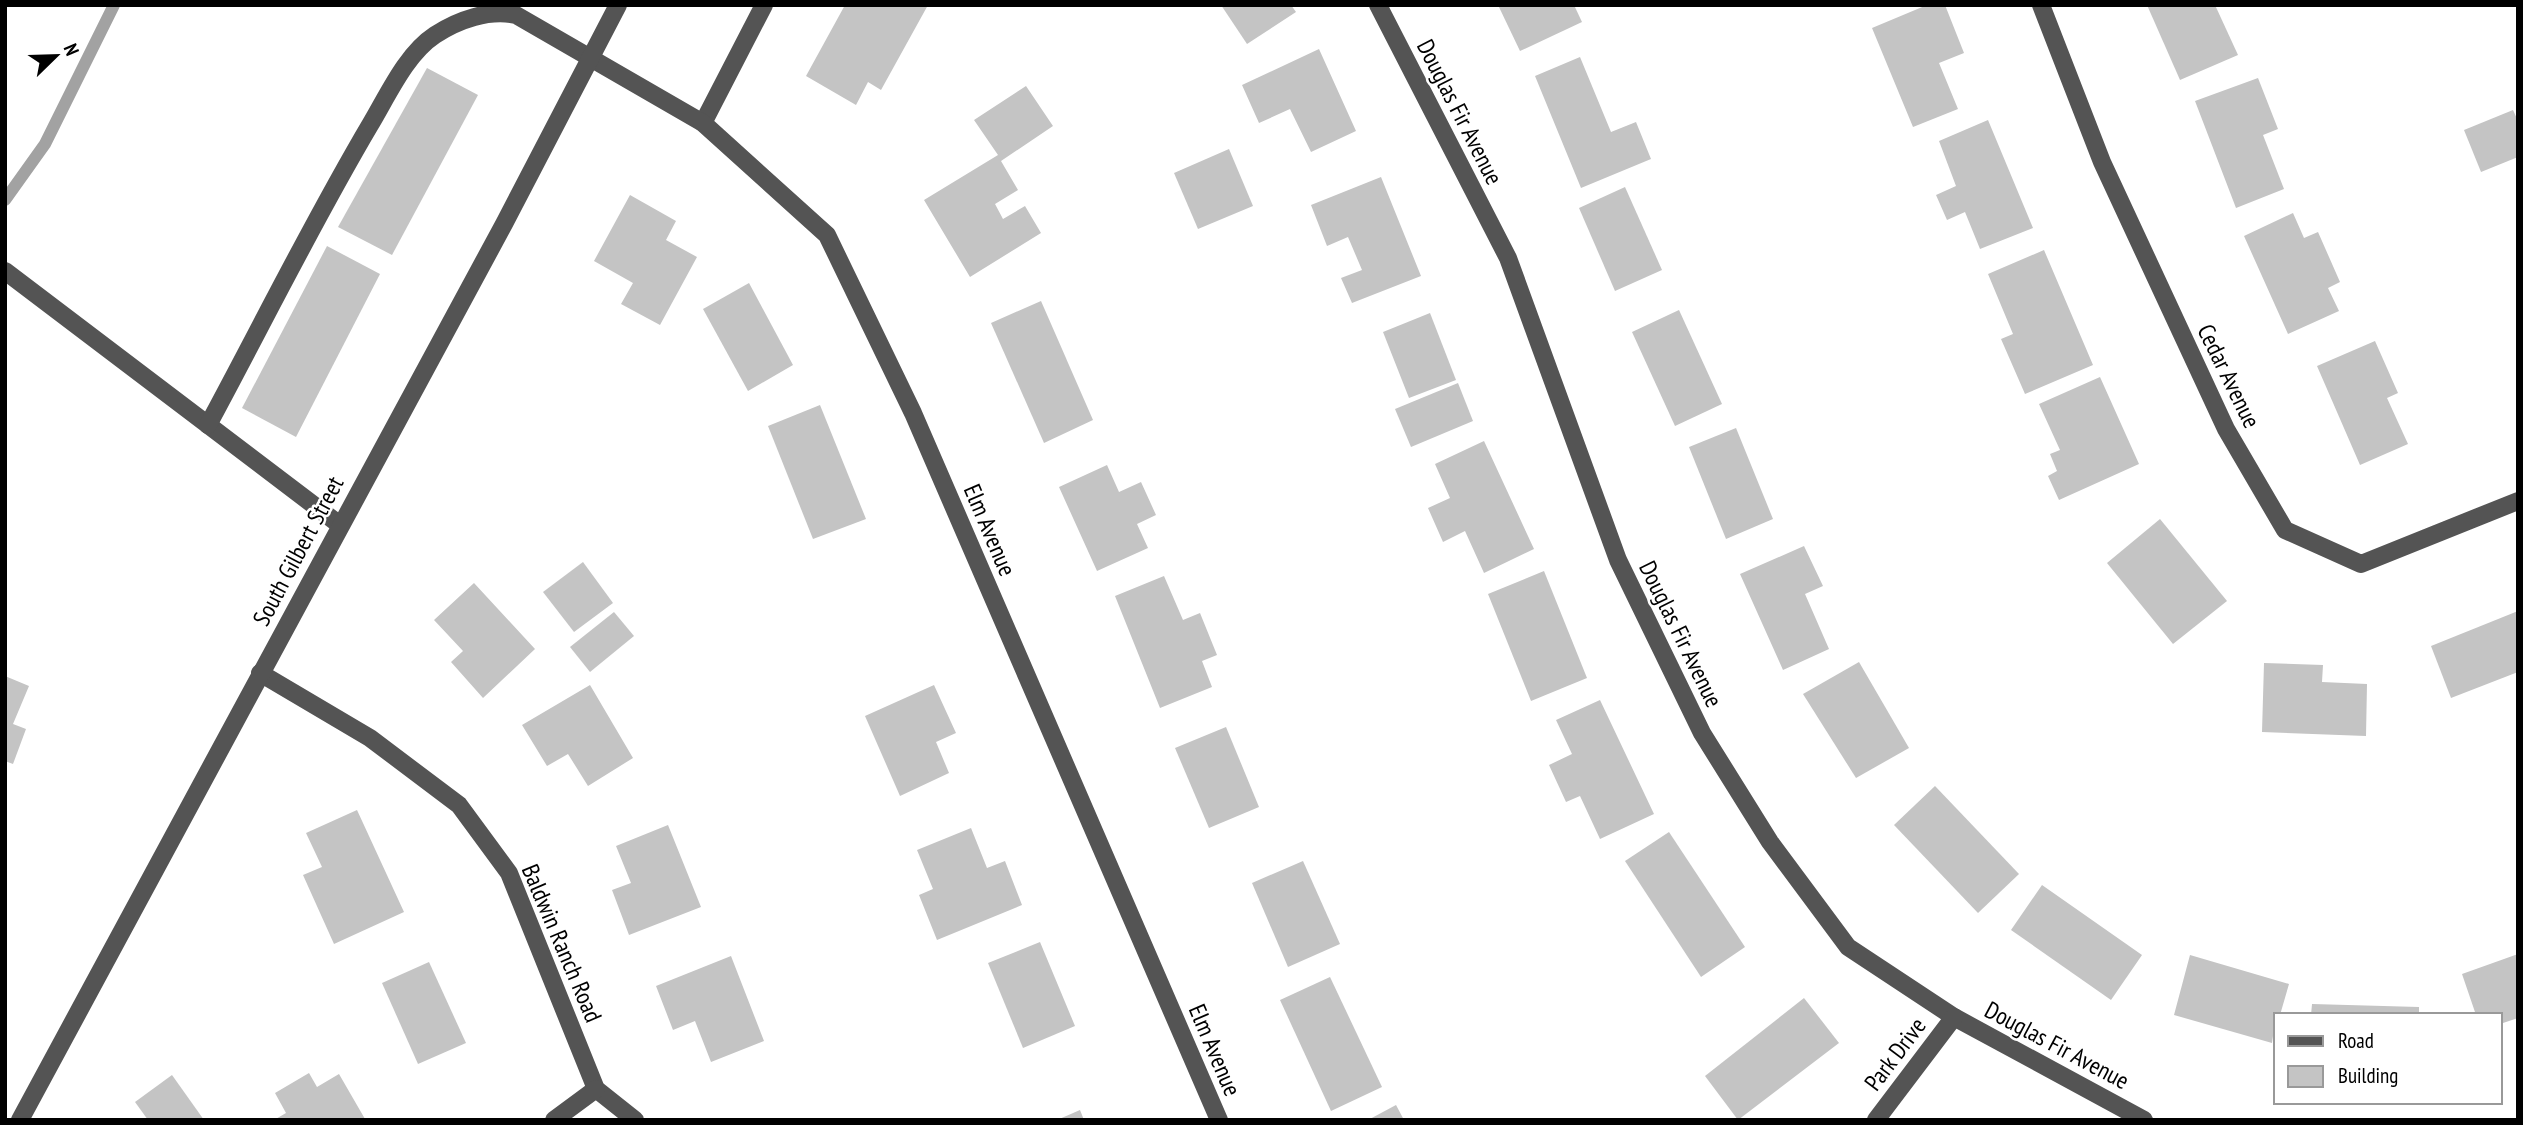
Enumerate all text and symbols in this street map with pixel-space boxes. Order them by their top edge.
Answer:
north arrow [21,21,91,91]
street label: Douglas Fir Avenue [1410,34,1510,190]
text: N [59,40,85,59]
street label: Cedar Avenue [2191,319,2267,433]
street label: South Gilbert Street [246,471,351,631]
street label: Elm Avenue [957,479,1023,581]
street label: Douglas Fir Avenue [1632,556,1730,712]
street label: Baldwin Ranch Road [515,859,609,1027]
street label: Douglas Fir Avenue [1980,994,2134,1096]
street label: Elm Avenue [1182,999,1248,1101]
street label: Park Drive [1857,1011,1933,1097]
legend [2274,1013,2502,1104]
text: Road [2338,1027,2374,1054]
text: Building [2338,1062,2398,1089]

